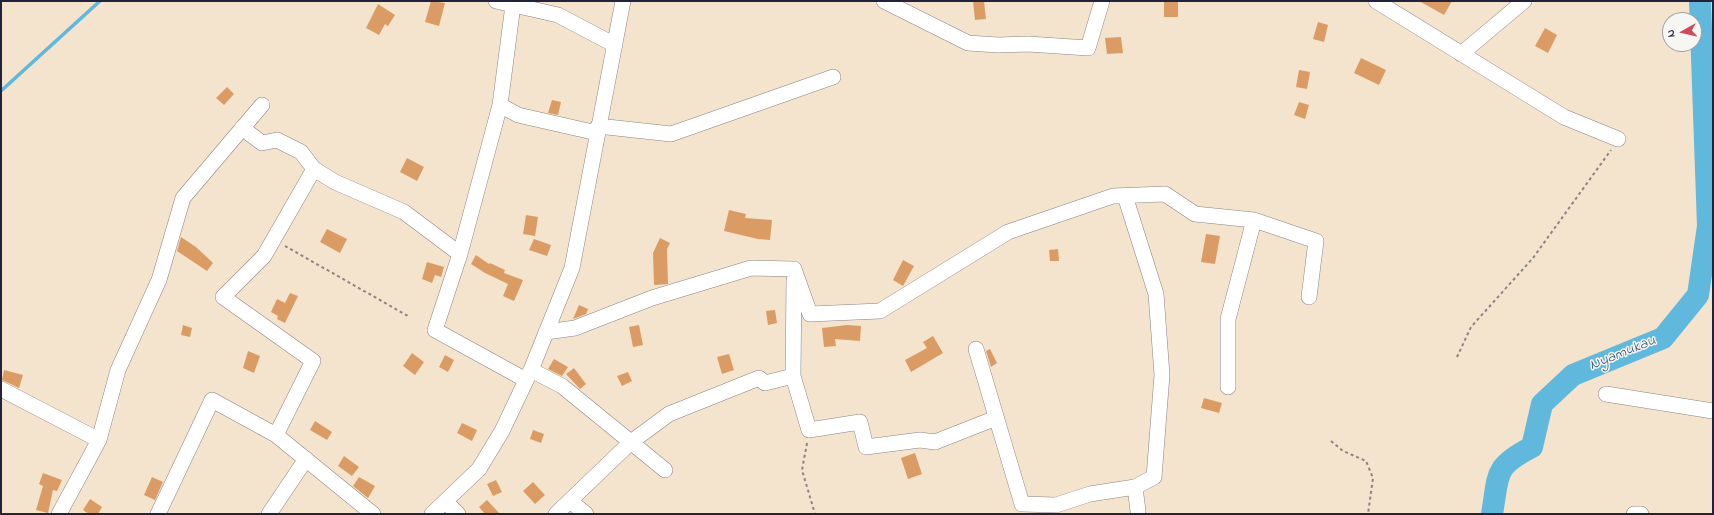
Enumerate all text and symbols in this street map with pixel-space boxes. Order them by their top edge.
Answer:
north arrow [1662,12,1702,52]
text: N [1663,29,1680,38]
water label: Nyamukau [1587,333,1659,375]

